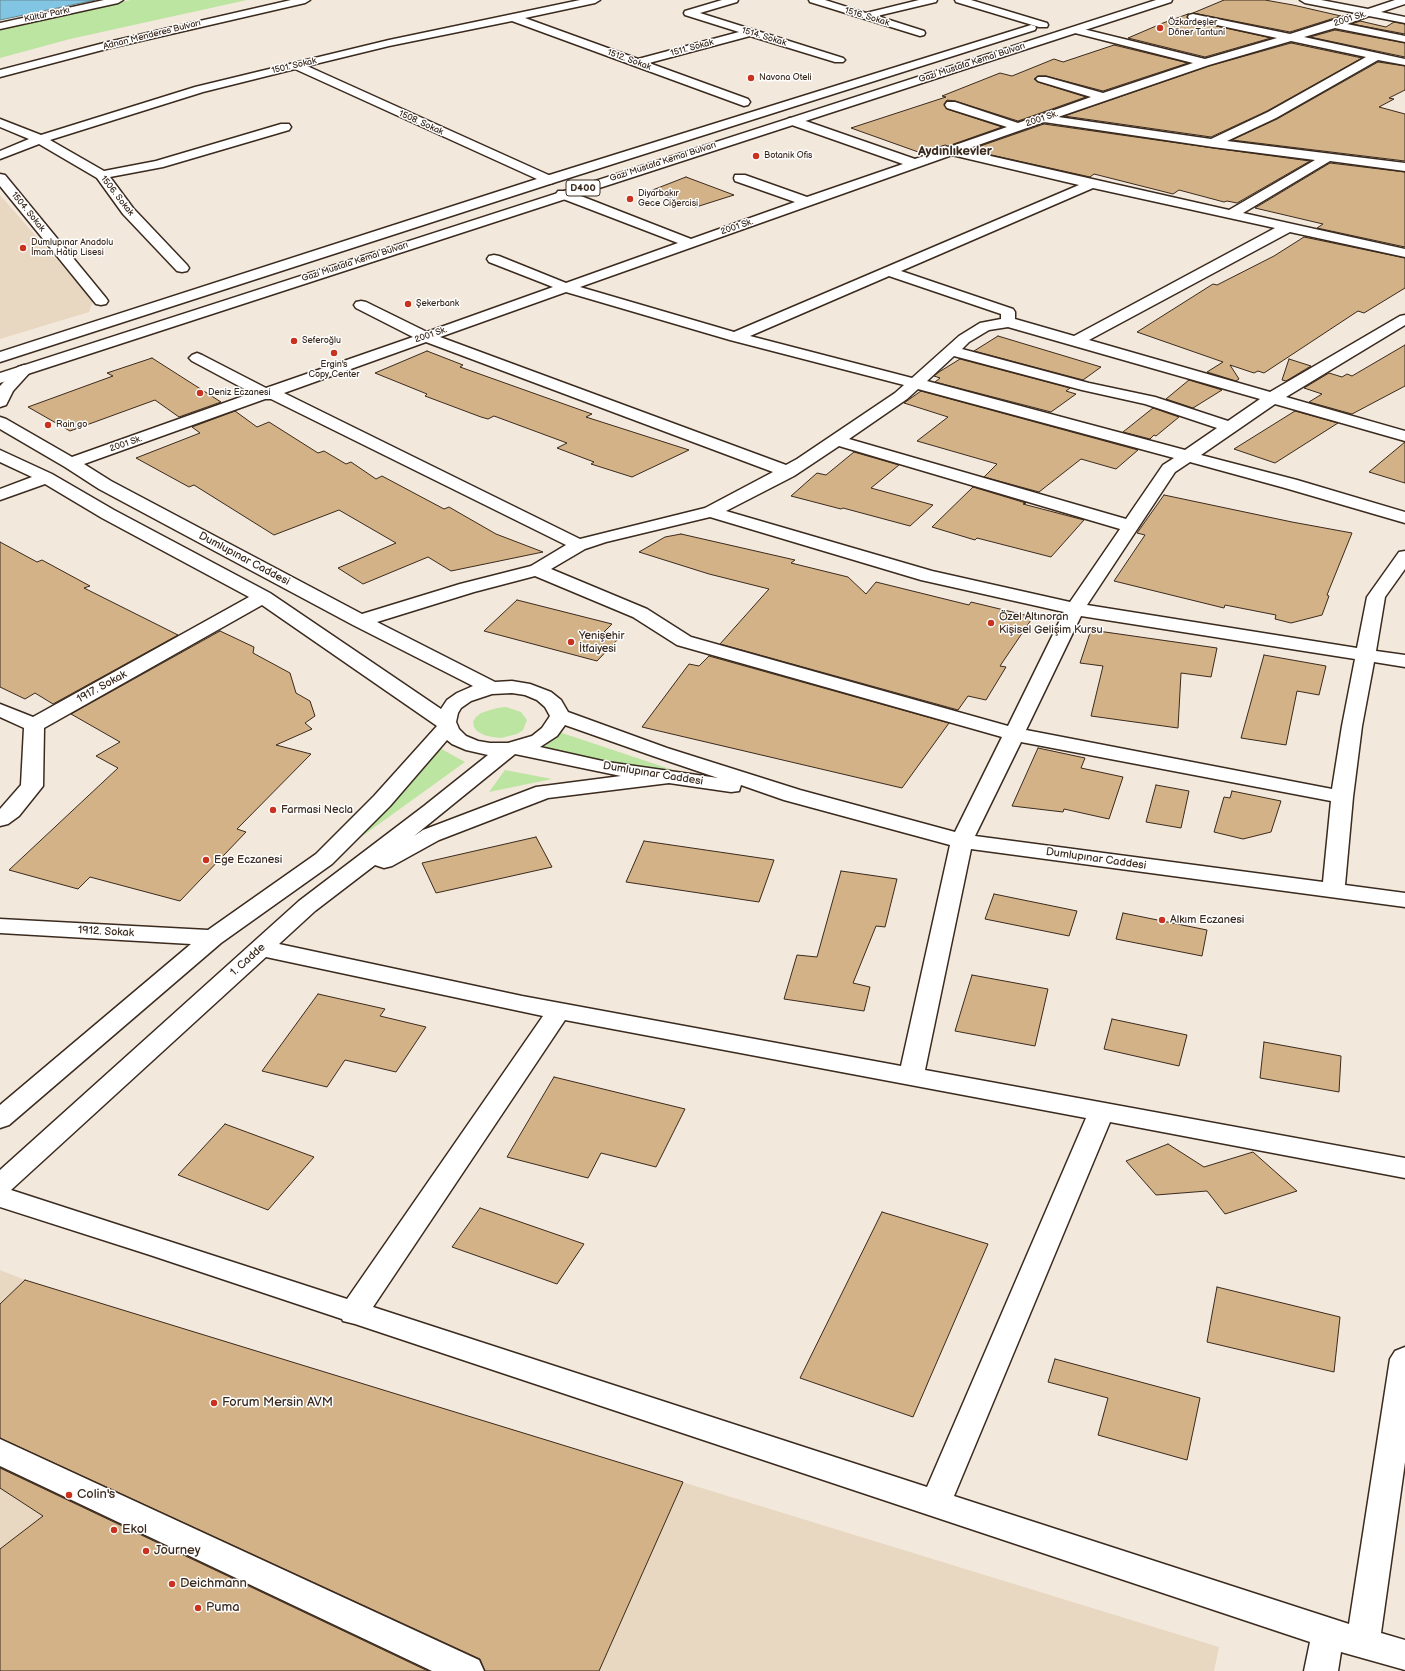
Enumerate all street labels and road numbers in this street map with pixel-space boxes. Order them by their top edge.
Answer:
street label: Kültür Parkı [23,5,71,25]
street label: 1516. Sokak [843,5,891,29]
street label: 2001 Sk. [1332,9,1368,29]
street label: Adnan Menderes Bulvarı [102,18,202,52]
street label: 1514. Sokak [740,25,788,49]
street label: 1511. Sokak [669,37,715,59]
street label: Gazi Mustafa Kemal Bulvarı [917,41,1027,85]
street label: 1512. Sokak [606,47,652,73]
street label: 1501. Sokak [270,56,318,76]
street label: 1508. Sokak [397,108,445,138]
street label: 2001 Sk. [1024,108,1060,130]
street label: Gazi Mustafa Kemal Bulvarı [608,140,718,184]
street label: 1506. Sokak [98,174,136,218]
road number: D400 [566,180,600,196]
street label: 1504. Sokak [9,190,47,234]
street label: 2001 Sk. [719,216,755,238]
street label: Gazi Mustafa Kemal Bulvarı [300,240,410,284]
street label: 2001 Sk. [413,324,449,346]
street label: 2001 Sk. [108,433,144,455]
street label: Dumlupınar Caddesi [196,529,292,589]
street label: 1917. Sokak [75,668,129,706]
street label: Dumlupınar Caddesi [602,760,704,788]
street label: Dumlupınar Caddesi [1045,845,1147,873]
street label: 1912. Sokak [78,924,134,940]
street label: 1. Cadde [228,941,268,979]

